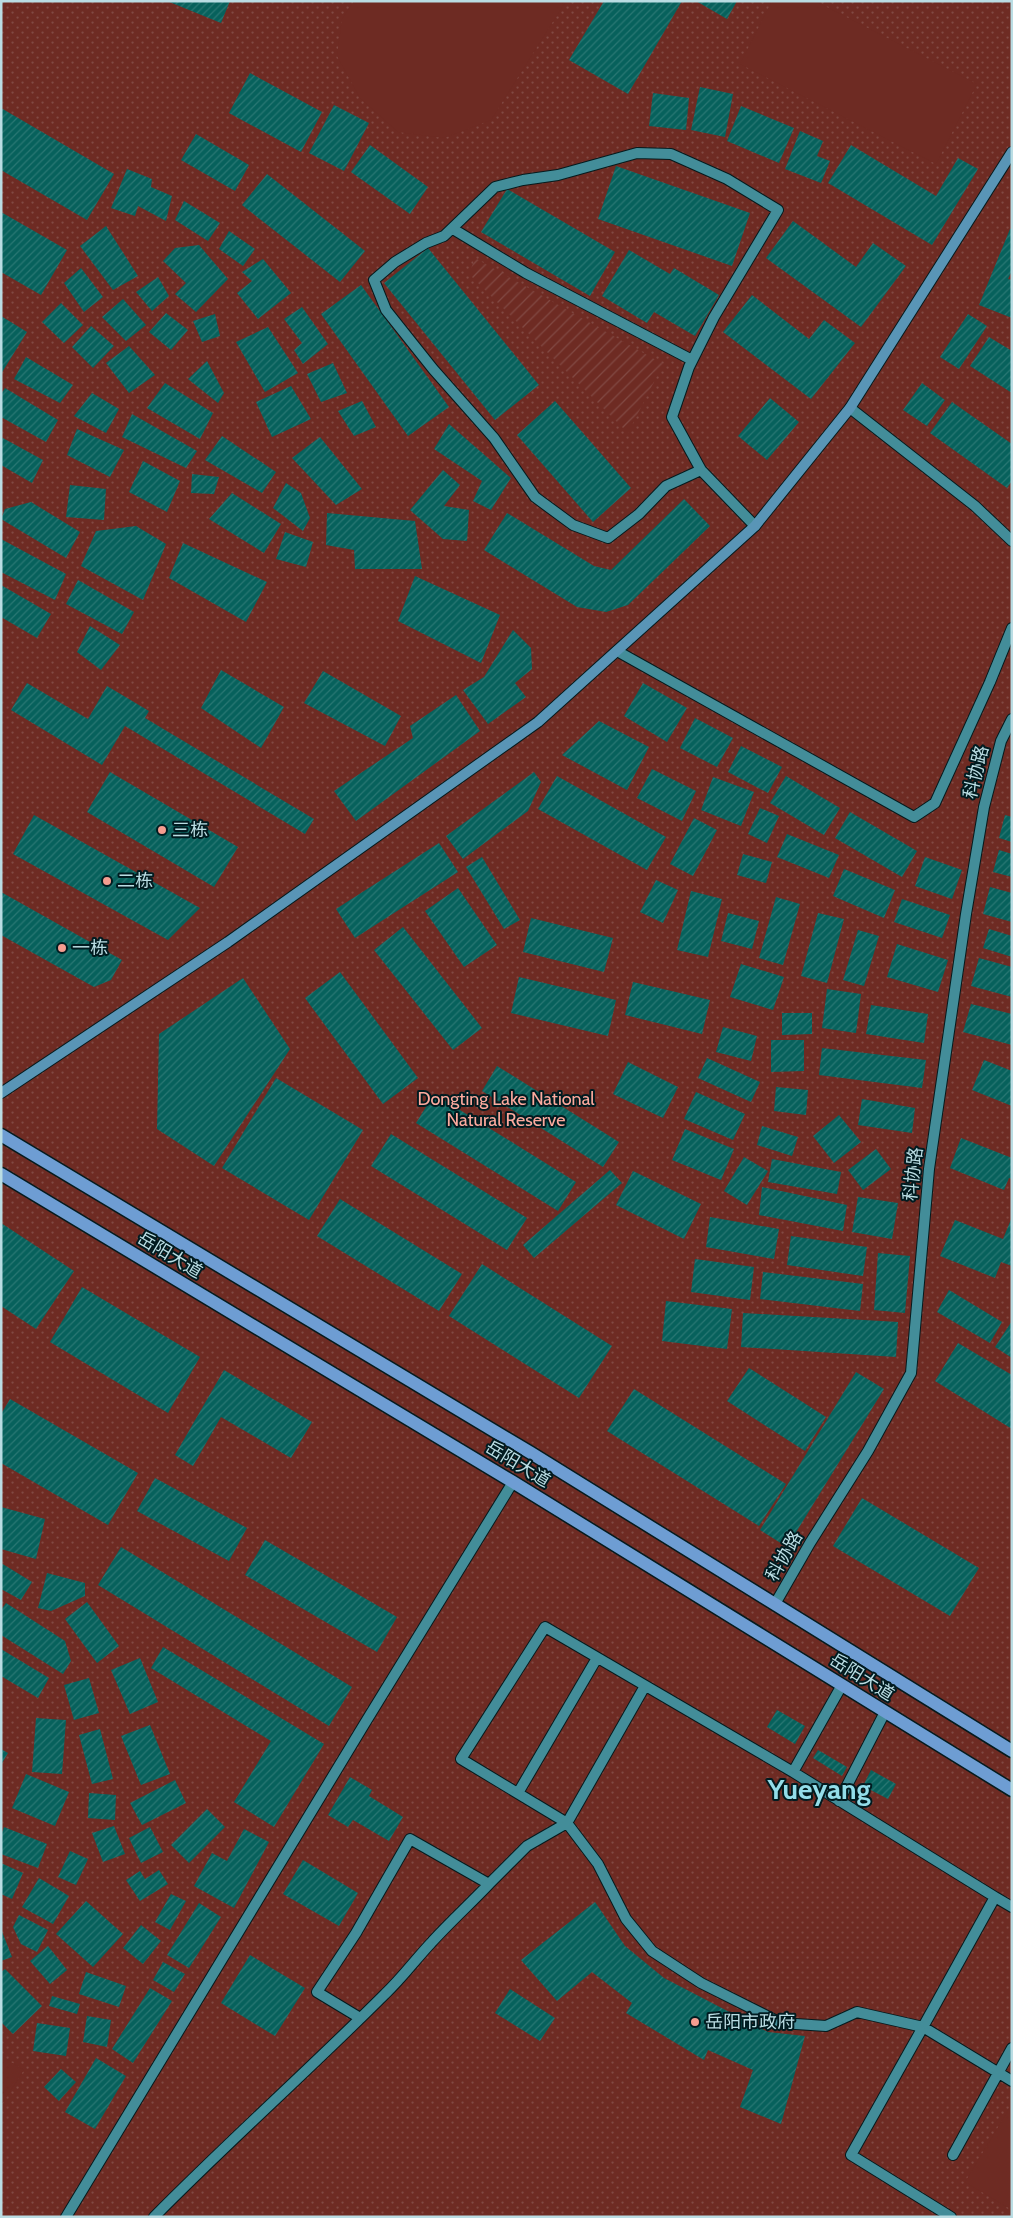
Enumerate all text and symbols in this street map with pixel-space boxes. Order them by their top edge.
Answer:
street label: 科协路 [959,743,993,801]
place label: 三栋 [172,819,208,841]
marker: 三栋 [156,824,168,836]
place label: 二栋 [117,870,153,892]
marker: 二栋 [101,875,113,887]
place label: 一栋 [72,937,108,959]
marker: 一栋 [56,942,68,954]
park label: Dongting Lake National Natural Reserve [417,1088,595,1131]
street label: 科协路 [899,1146,927,1202]
street label: 岳阳大道 [133,1227,207,1283]
street label: 岳阳大道 [481,1436,555,1492]
street label: 科协路 [761,1527,807,1585]
street label: 岳阳大道 [826,1649,898,1705]
district label: Yueyang [766,1772,871,1806]
place label: 岳阳市政府 [705,2011,795,2033]
marker: 岳阳市政府 [689,2016,701,2028]

